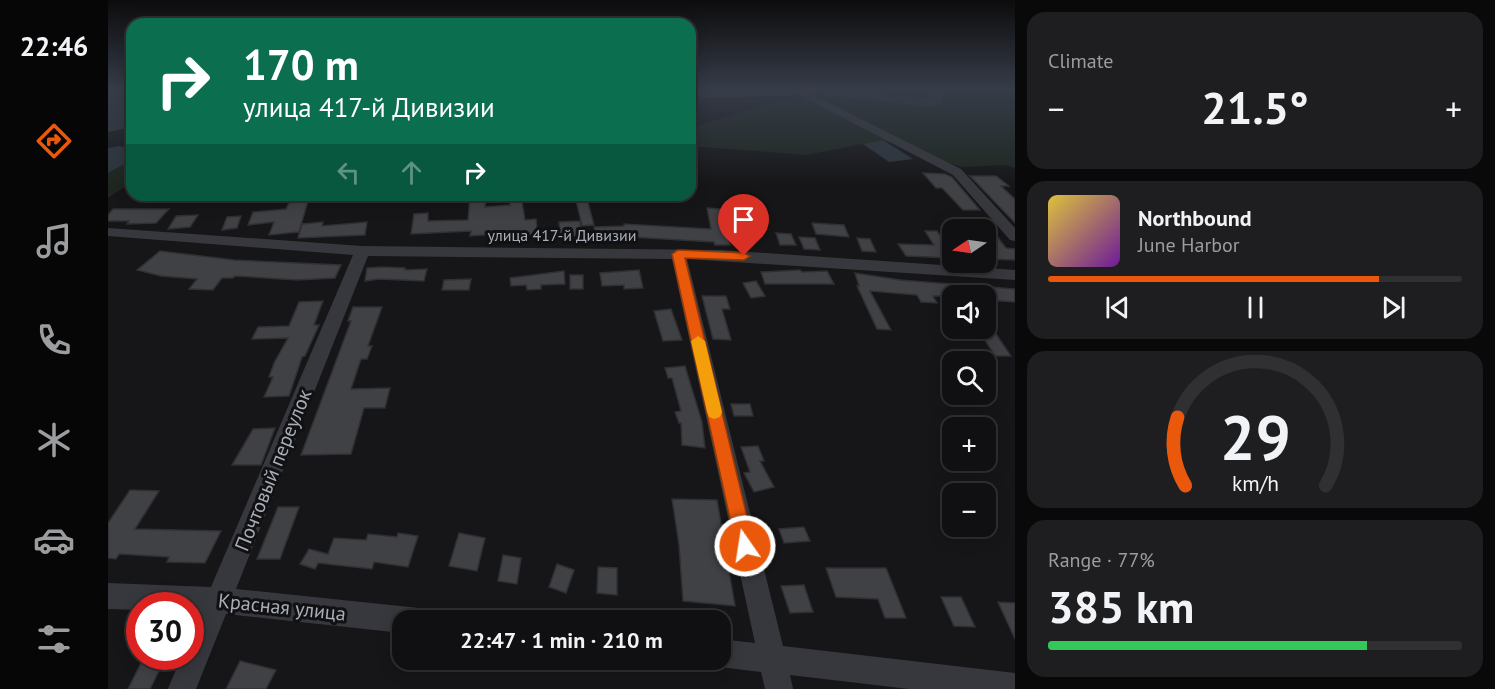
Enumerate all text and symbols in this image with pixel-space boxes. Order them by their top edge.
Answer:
text: 22:46 [20,29,88,63]
text: 170 m [243,37,359,92]
icon: right [144,42,222,120]
text: Climate [1048,48,1114,74]
text: 21.5° [1201,78,1309,136]
text: − [1048,87,1065,130]
text: + [1445,87,1462,130]
text: улица 417-й Дивизии [243,90,495,124]
icon: directions [33,120,75,162]
icon: left [332,156,365,189]
icon: ahead [395,156,428,189]
icon: right [458,156,491,189]
pin [718,194,769,256]
icon: arrive [727,203,760,236]
text: Northbound [1138,204,1252,232]
north arrow [942,219,996,273]
map controls [942,219,996,537]
icon: music [33,220,75,262]
street label: улица 417-й Дивизии [487,225,637,245]
text: June Harbor [1138,232,1240,258]
button: sound [942,285,996,339]
icon: previous [1101,291,1134,324]
icon: pause [1239,291,1272,324]
icon: next [1377,291,1410,324]
icon: phone [33,319,75,361]
button: search [942,351,996,405]
street label: Почтовый переулок [229,385,318,555]
text: 29 [1220,396,1290,477]
button: + [942,417,996,471]
icon: climate [33,419,75,461]
text: km/h [1231,470,1278,498]
button: − [942,483,996,537]
position arrow [713,514,777,578]
icon: car [33,519,75,561]
text: Range · 77% [1048,547,1155,573]
text: 385 km [1048,577,1194,635]
street label: Красная улица [217,587,347,627]
speed limit sign: 30 [126,592,204,670]
icon: filters [33,618,75,660]
text: 22:47 · 1 min · 210 m [460,626,663,654]

